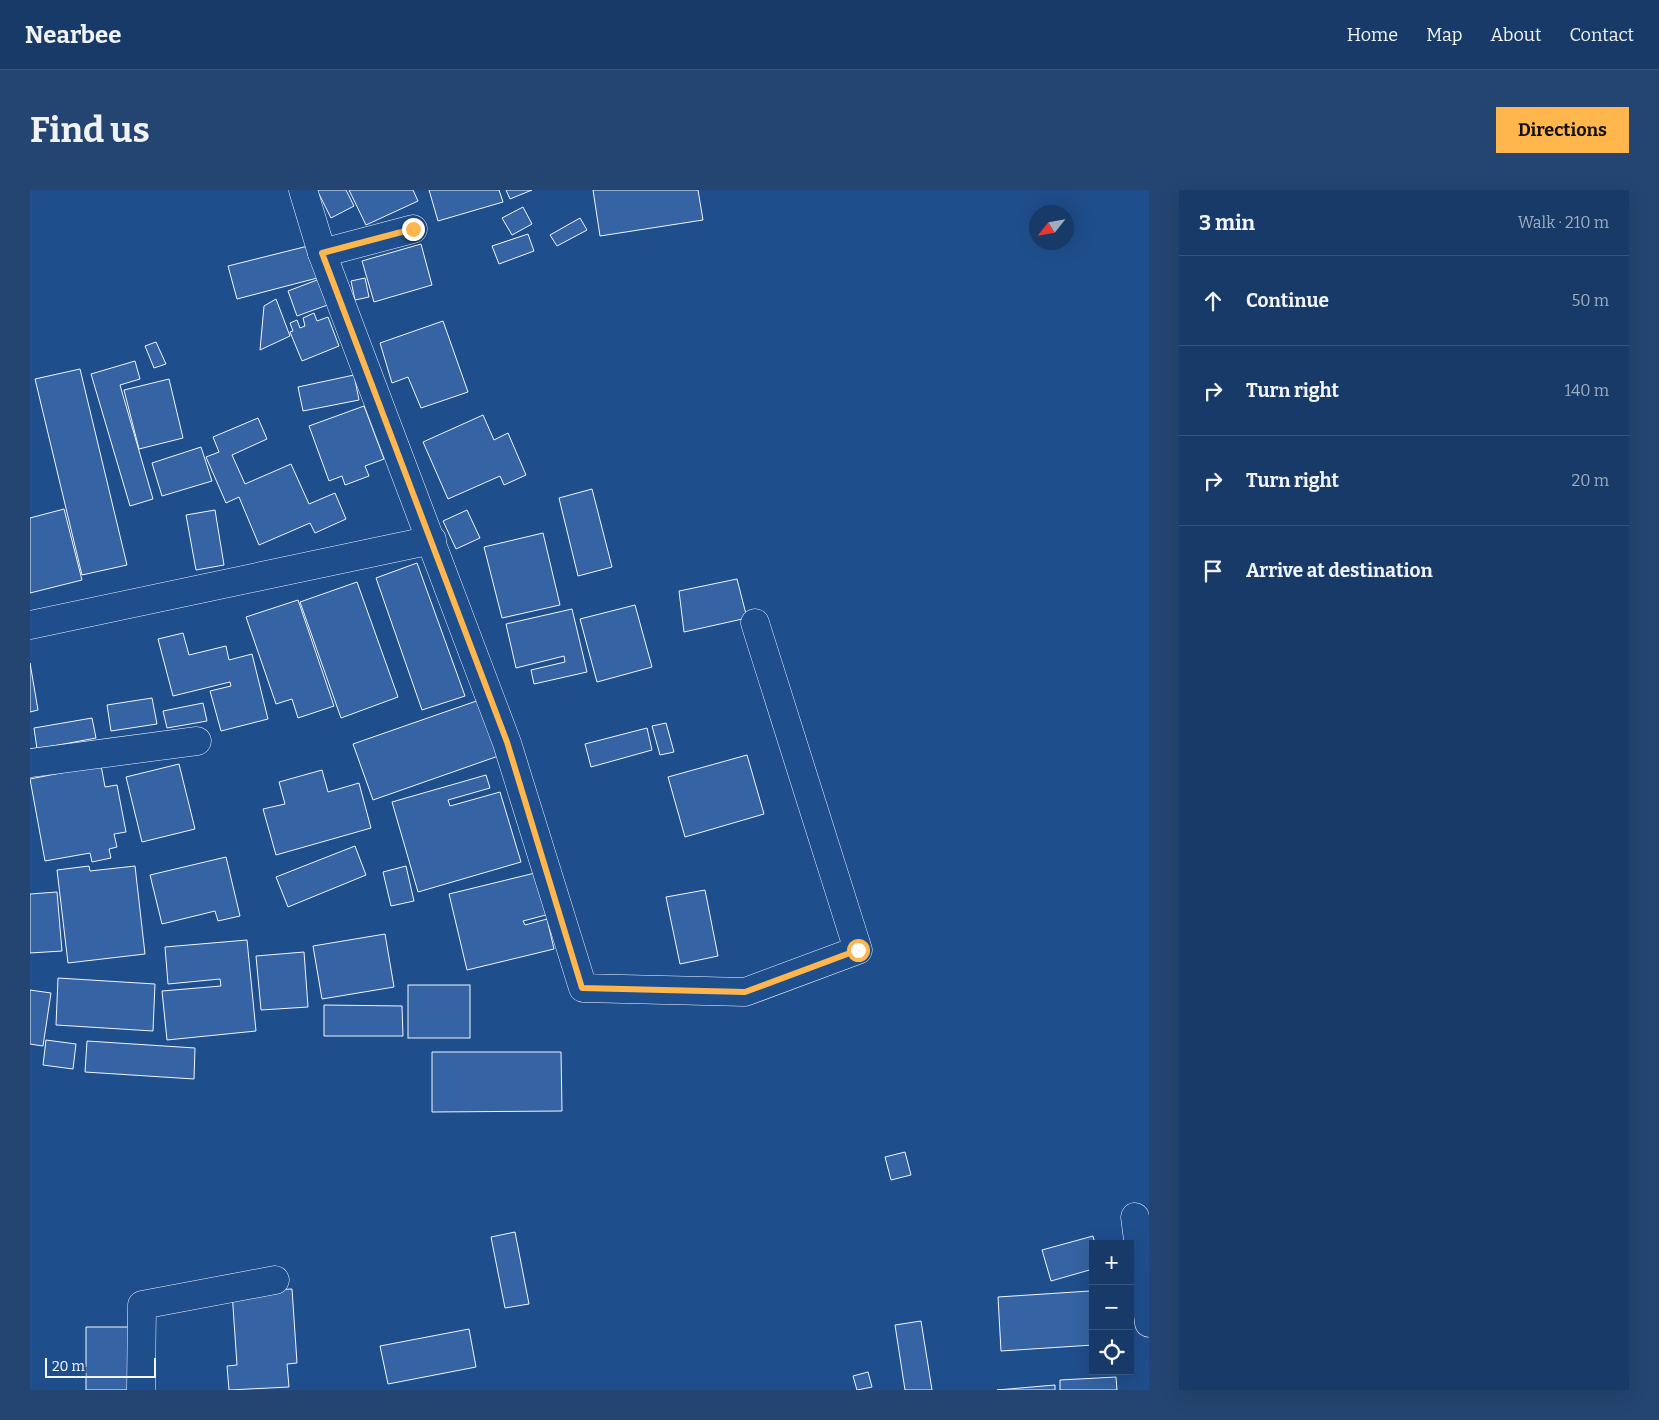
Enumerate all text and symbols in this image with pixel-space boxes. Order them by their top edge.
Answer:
text: Nearbee [25,21,121,49]
text: Home [1347,24,1398,46]
text: Map [1426,24,1462,46]
text: About [1490,24,1541,46]
text: Contact [1569,24,1634,46]
button: Directions [1496,107,1629,153]
text: Find us [30,109,150,151]
north arrow [1029,205,1074,250]
text: 3 min [1199,210,1255,236]
text: Walk · 210 m [1518,213,1609,232]
route end [402,218,425,241]
icon: ahead [1199,287,1227,315]
text: Continue [1246,289,1329,312]
text: 50 m [1572,291,1609,310]
icon: right [1199,377,1227,405]
text: Turn right [1246,379,1339,402]
text: 140 m [1564,381,1609,400]
icon: right [1199,467,1227,495]
text: Turn right [1246,469,1339,492]
text: 20 m [1572,471,1609,490]
icon: arrive [1199,557,1227,585]
text: Arrive at destination [1246,559,1433,582]
route start [847,939,870,962]
map controls [1089,1240,1134,1375]
button: + [1089,1240,1134,1285]
button: − [1089,1285,1134,1330]
button: locate [1089,1330,1134,1375]
scale bar [45,1355,156,1378]
text: 20 m [52,1358,85,1375]

